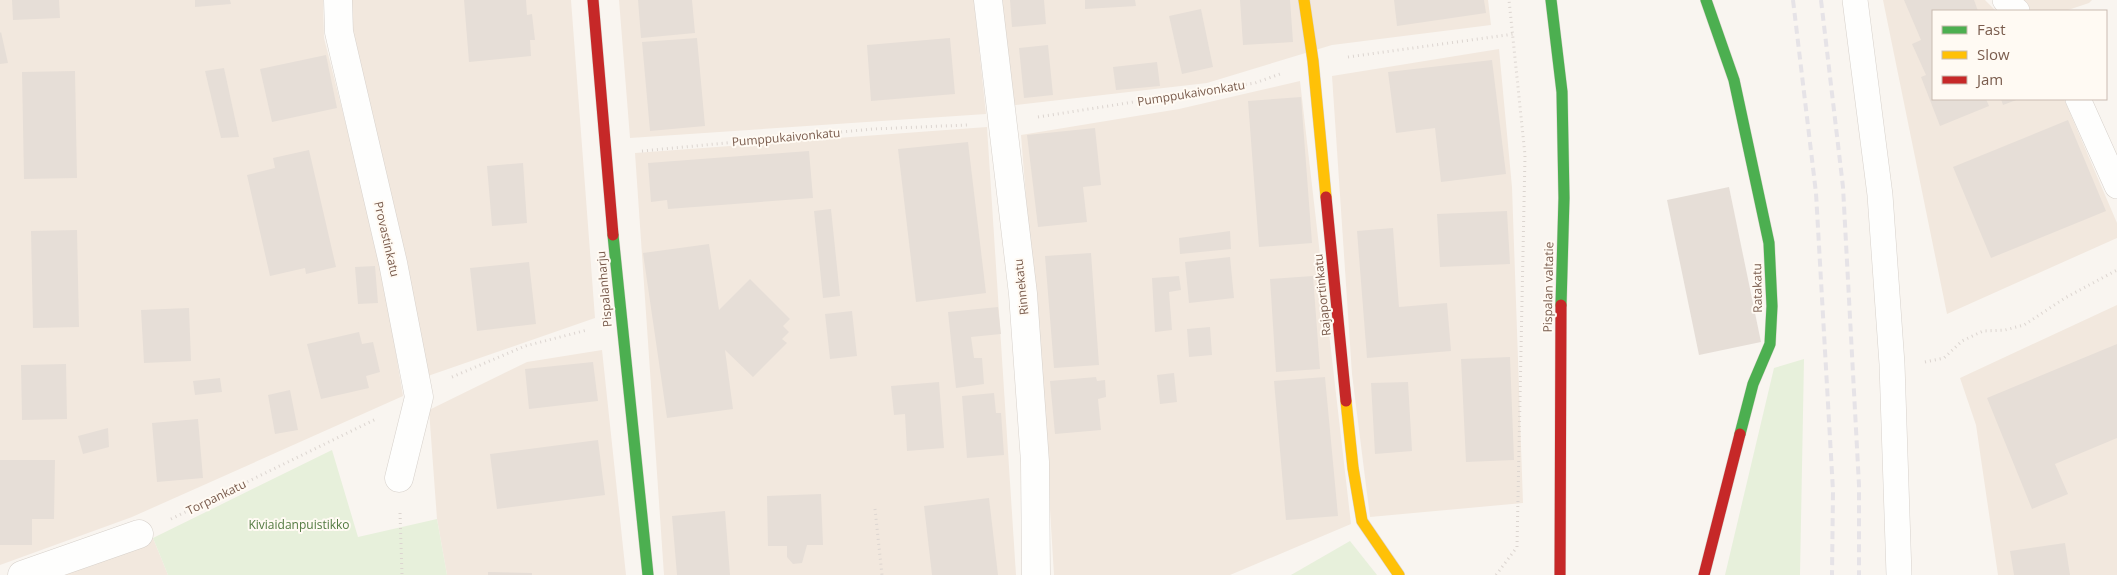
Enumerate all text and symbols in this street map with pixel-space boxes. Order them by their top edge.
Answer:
legend [1932,10,2107,100]
text: Fast [1977,19,2006,39]
text: Slow [1977,44,2010,64]
text: Jam [1975,69,2003,89]
street label: Pumppukaivonkatu [1136,76,1246,110]
street label: Pumppukaivonkatu [731,124,841,150]
street label: Provastinkatu [370,200,404,278]
street label: Pispalan valtatie [1539,241,1557,333]
street label: Pispalanharju [592,250,616,328]
street label: Rajaportinkatu [1309,253,1335,337]
street label: Rinnekatu [1010,258,1032,316]
street label: Ratakatu [1748,263,1766,313]
street label: Torpankatu [183,475,249,519]
park label: Kiviaidanpuistikko [248,516,350,533]

